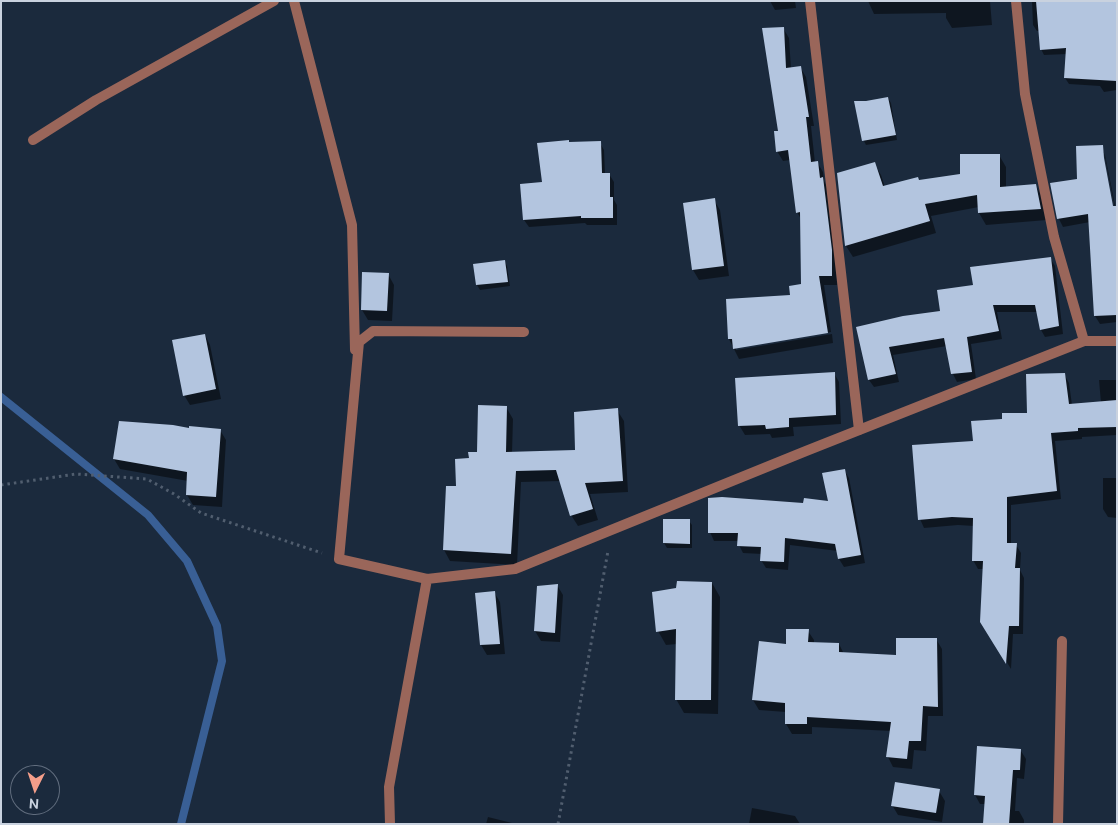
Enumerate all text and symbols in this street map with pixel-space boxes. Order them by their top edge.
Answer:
north arrow [10,765,60,815]
text: N [28,796,40,812]

